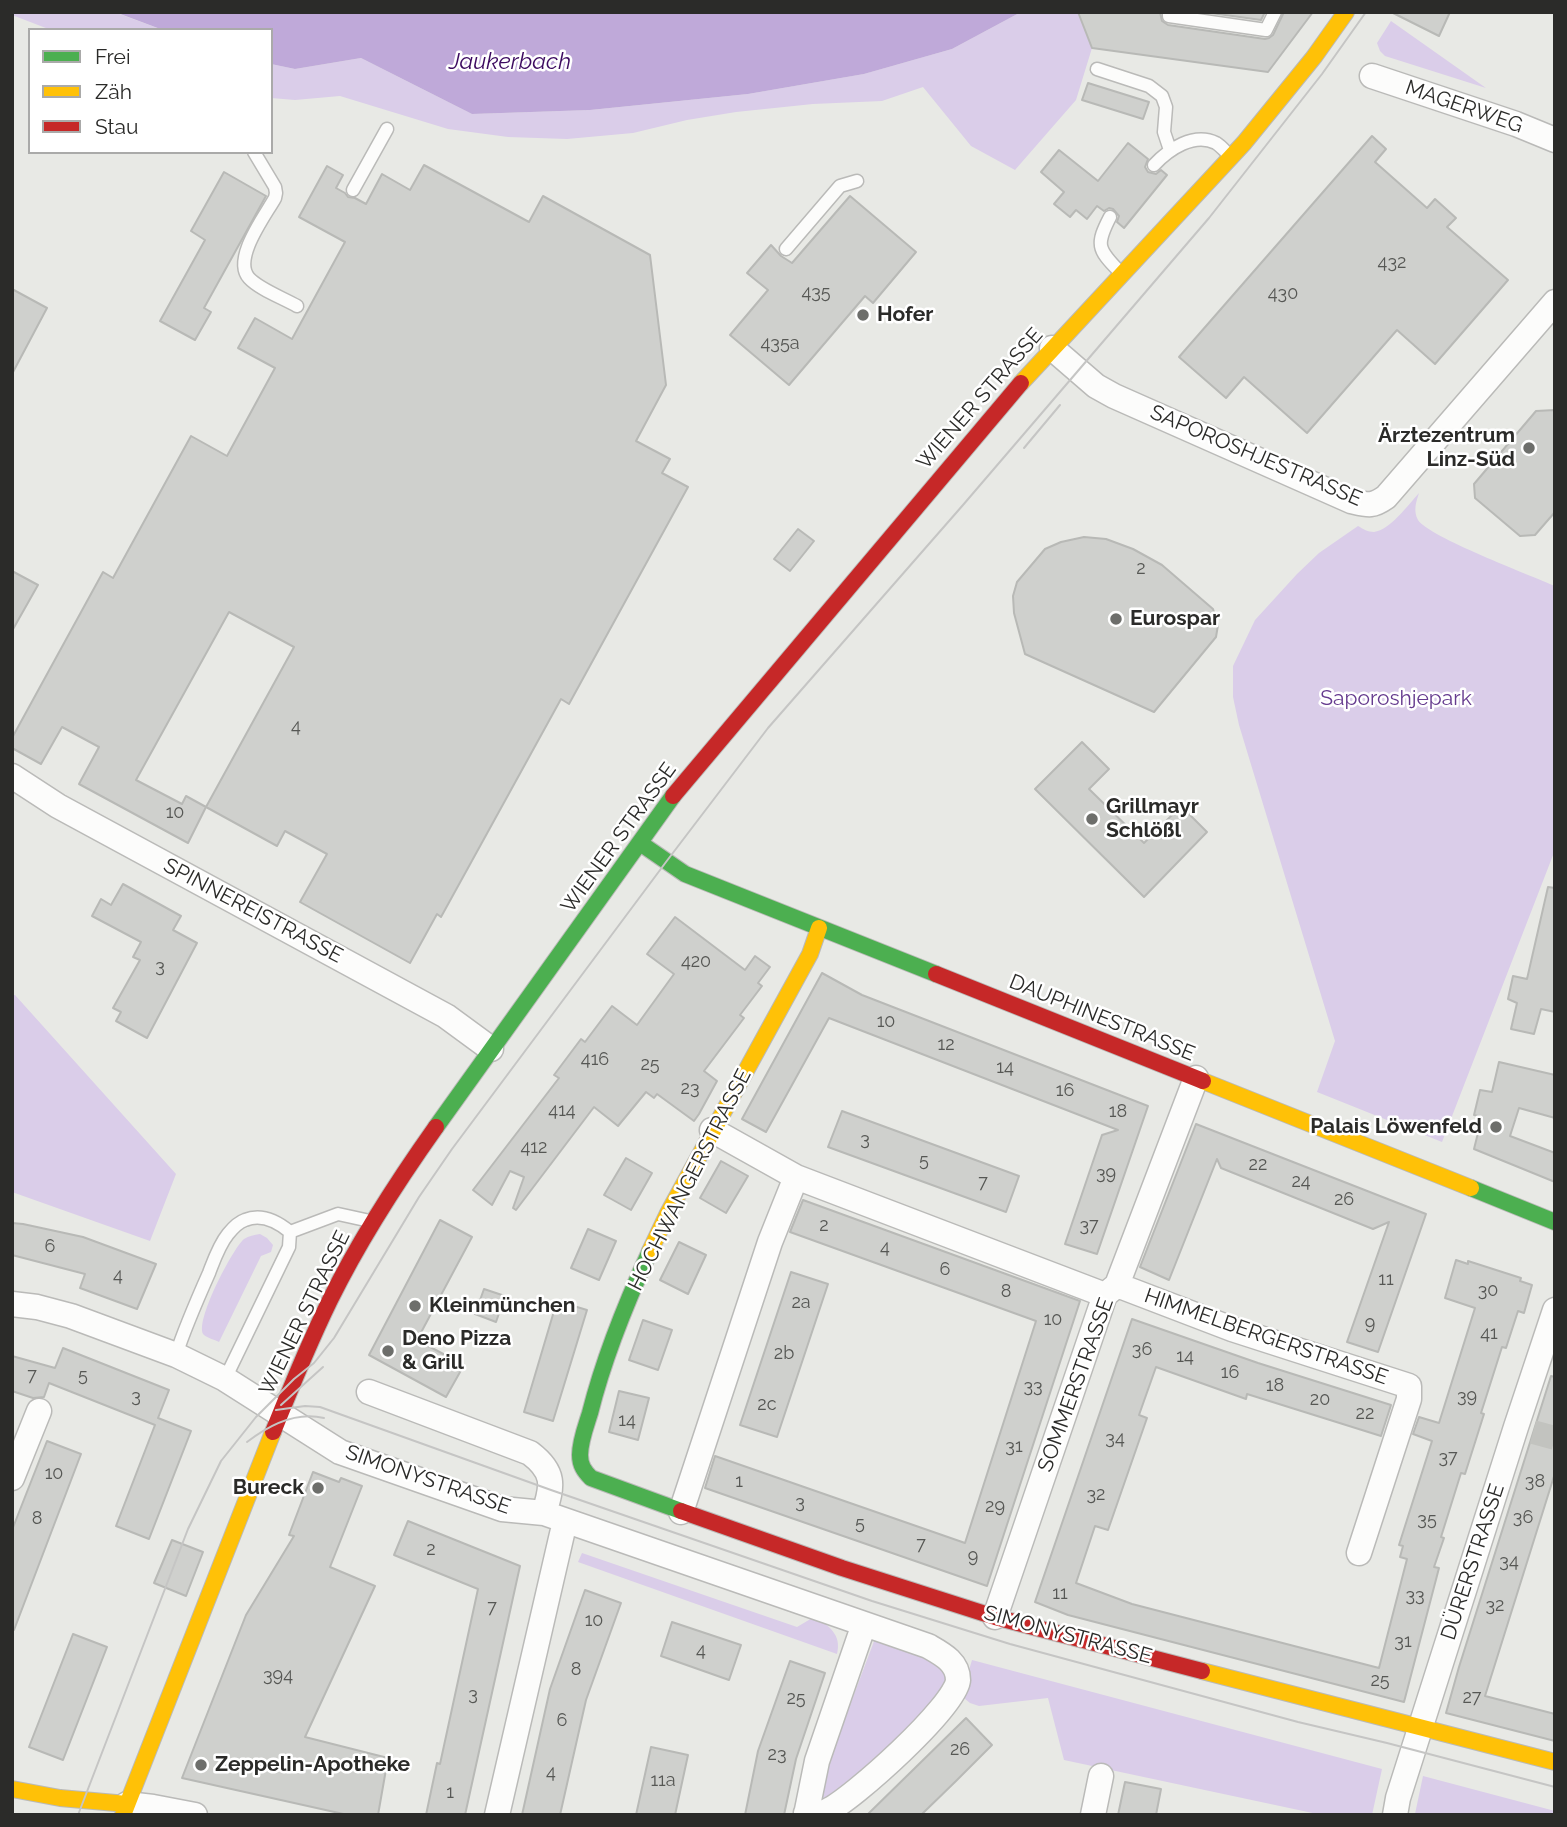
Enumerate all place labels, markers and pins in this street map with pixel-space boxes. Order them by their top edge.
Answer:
place label: Hofer [877,302,933,328]
marker: Hofer [855,307,871,323]
place label: Ärztezentrum Linz-Süd [1378,423,1515,473]
marker: Ärztezentrum Linz-Süd [1521,440,1537,456]
place label: Eurospar [1130,606,1220,632]
marker: Eurospar [1108,611,1124,627]
place label: Grillmayr Schlößl [1106,794,1199,844]
marker: Grillmayr Schlößl [1084,811,1100,827]
place label: Palais Löwenfeld [1310,1114,1482,1140]
marker: Palais Löwenfeld [1488,1119,1504,1135]
place label: Kleinmünchen [429,1293,575,1319]
marker: Kleinmünchen [407,1298,423,1314]
place label: Deno Pizza & Grill [402,1326,511,1376]
marker: Deno Pizza & Grill [380,1343,396,1359]
place label: Bureck [233,1475,304,1501]
marker: Bureck [310,1480,326,1496]
place label: Zeppelin-Apotheke [215,1752,410,1778]
marker: Zeppelin-Apotheke [193,1757,209,1773]

